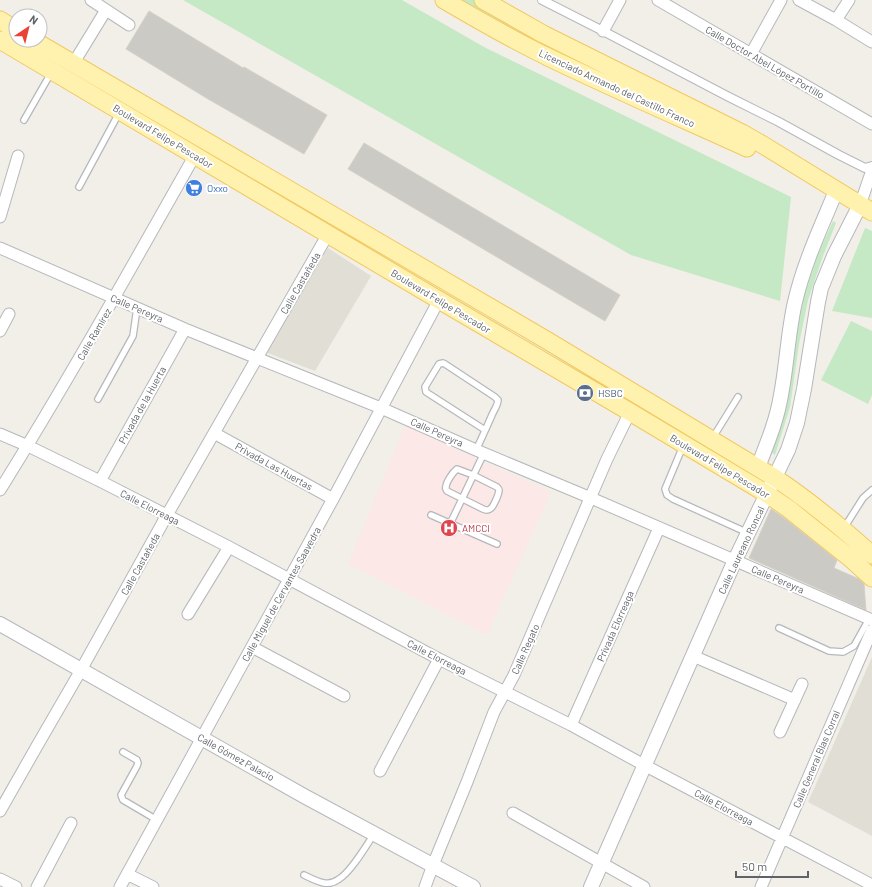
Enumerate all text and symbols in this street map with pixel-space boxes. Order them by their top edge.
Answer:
north arrow [8,8,48,48]
text: N [27,12,41,27]
street label: Calle Doctor Abel López Portillo [704,23,826,101]
street label: Licenciado Armando del Castillo Franco [537,47,697,129]
street label: Boulevard Felipe Pescador [111,101,215,171]
supermarket icon: Oxxo [184,178,204,198]
place label: Oxxo [207,182,228,194]
street label: Calle Castañeda [278,250,322,316]
street label: Boulevard Felipe Pescador [389,266,493,336]
street label: Calle Pereyra [109,291,165,325]
street label: Calle Ramírez [74,305,114,362]
street label: Privada de la Huerta [116,364,168,446]
bank icon: HSBC [575,383,595,403]
place label: HSBC [598,387,623,399]
street label: Calle Pereyra [409,415,465,449]
street label: Boulevard Felipe Pescador [668,431,772,501]
street label: Privada Las Huertas [233,440,315,492]
street label: Calle Elorreaga [118,487,182,527]
street label: Calle Laureano Roncal [715,504,767,596]
hospital icon: AMCCI [439,518,459,538]
place label: AMCCI [462,522,490,534]
street label: Calle Miguel de Cervantes Saavedra [239,525,323,663]
street label: Calle Castañeda [118,531,162,597]
street label: Calle Pereyra [750,562,806,596]
street label: Privada Elorreaga [594,589,636,663]
street label: Calle Regato [509,622,541,676]
street label: Calle Elorreaga [405,637,469,677]
street label: Calle General Blas Corral [790,708,842,810]
street label: Calle Gómez Palacio [195,731,277,783]
street label: Calle Elorreaga [693,786,755,828]
scale bar [736,853,808,879]
text: 50 m [742,859,767,873]

